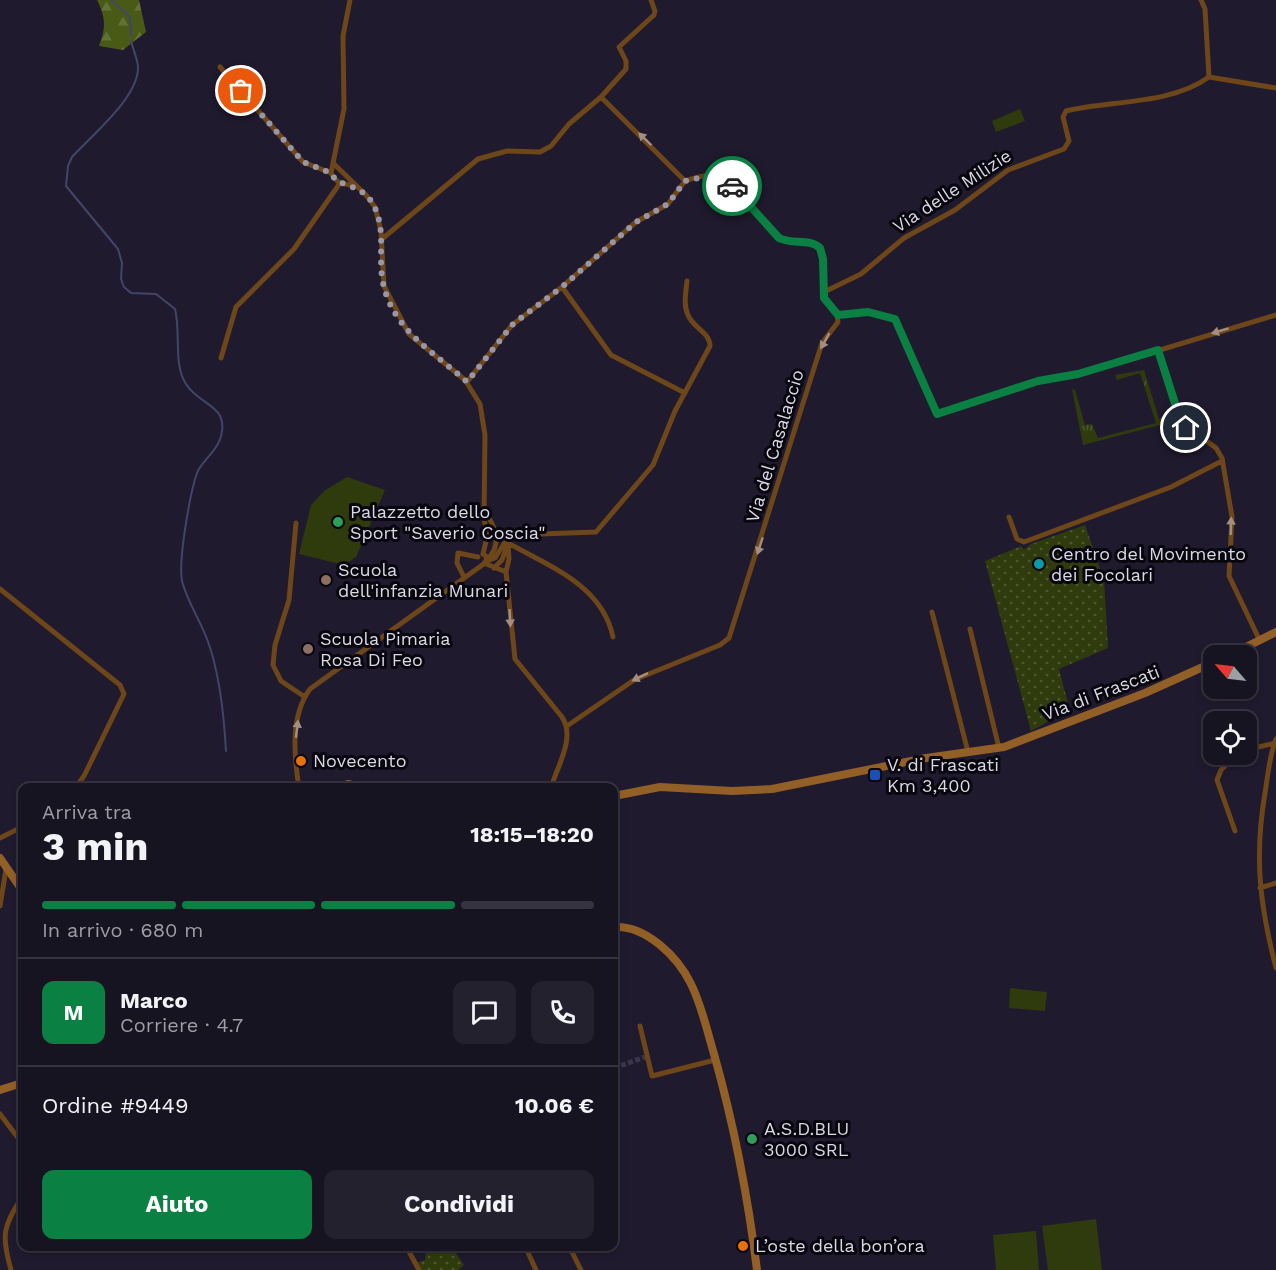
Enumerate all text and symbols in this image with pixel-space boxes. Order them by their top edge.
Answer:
pin [215,65,266,116]
icon: bag [224,74,257,107]
one-way arrow [638,132,652,146]
street label: Via delle Milizie [889,145,1015,237]
courier [702,156,762,216]
icon: car [716,170,749,203]
one-way arrow [1211,327,1229,336]
one-way arrow [820,333,830,350]
street label: Via del Casalaccio [741,367,808,525]
pin [1160,402,1211,453]
icon: home [1169,411,1202,444]
place label: Palazzetto dello Sport "Saverio Coscia" [350,501,545,543]
marker: Palazzetto dello Sport "Saverio Coscia" [331,515,345,529]
one-way arrow [1227,517,1236,536]
one-way arrow [755,538,764,556]
place label: Centro del Movimento dei Focolari [1051,543,1246,585]
marker: Centro del Movimento dei Focolari [1032,557,1046,571]
place label: Scuola dell'infanzia Munari [338,559,508,601]
marker: Scuola dell'infanzia Munari [319,573,333,587]
one-way arrow [505,609,514,628]
place label: Scuola Pimaria Rosa Di Feo [320,628,450,670]
marker: Scuola Pimaria Rosa Di Feo [301,642,315,656]
north arrow [1203,645,1257,699]
map controls [1203,645,1257,765]
street label: Via di Frascati [1039,661,1162,725]
one-way arrow [631,673,648,682]
button: locate [1203,711,1257,765]
one-way arrow [292,720,302,739]
place label: Novecento [313,750,406,771]
marker: Novecento [294,754,308,768]
place label: V. di Frascati Km 3,400 [887,754,999,796]
marker: V. di Frascati Km 3,400 [868,768,882,782]
text: Arriva tra [42,800,132,824]
text: 18:15–18:20 [470,822,594,847]
text: 3 min [42,824,149,869]
text: In arrivo · 680 m [42,918,203,942]
button: chat [453,981,516,1044]
button: phone [531,981,594,1044]
text: Marco [120,988,188,1013]
text: M [63,1000,84,1025]
text: Corriere · 4.7 [120,1013,243,1037]
text: Ordine #9449 [42,1093,189,1118]
text: 10.06 € [515,1093,594,1118]
place label: A.S.D.BLU 3000 SRL [764,1118,849,1160]
marker: A.S.D.BLU 3000 SRL [745,1132,759,1146]
button: Aiuto [42,1170,312,1239]
button: Condividi [324,1170,594,1239]
place label: L’oste della bon’ora [755,1235,925,1256]
marker: L’oste della bon’ora [736,1239,750,1253]

